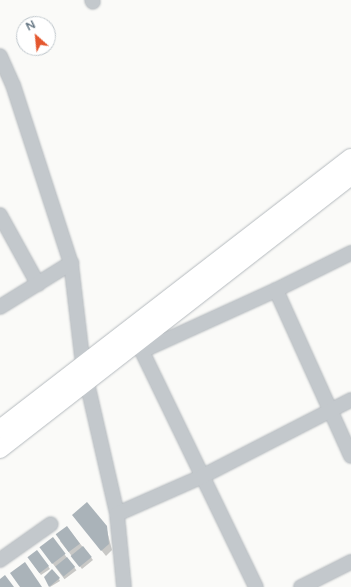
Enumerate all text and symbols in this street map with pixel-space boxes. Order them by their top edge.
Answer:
north arrow [16,16,56,56]
text: N [24,18,38,34]

